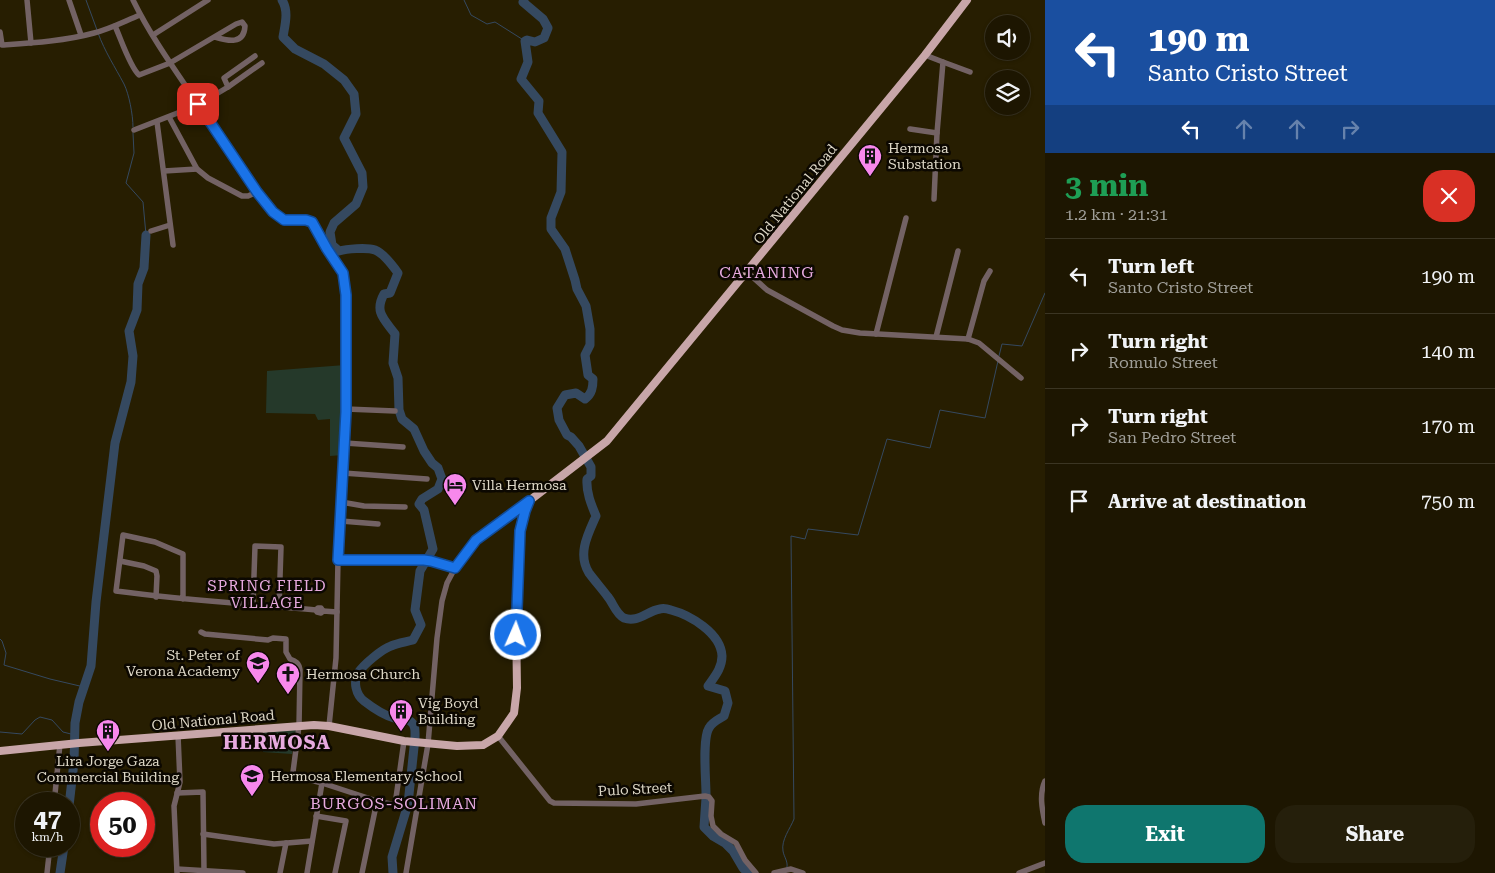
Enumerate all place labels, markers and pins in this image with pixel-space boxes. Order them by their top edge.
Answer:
pin [177,83,219,125]
place label: Hermosa Substation [888,140,961,172]
building icon: Hermosa Substation [857,143,883,177]
hotel icon: Villa Hermosa [442,472,468,506]
place label: Villa Hermosa [472,477,567,493]
place label: St. Peter of Verona Academy [126,647,241,679]
school or university icon: St. Peter of Verona Academy [245,650,271,684]
church icon: Hermosa Church [275,661,301,695]
place label: Hermosa Church [306,666,420,682]
place label: Vig Boyd Building [418,695,478,727]
building icon: Vig Boyd Building [388,698,414,732]
building icon: Lira Jorge Gaza Commercial Building [95,718,121,752]
place label: Lira Jorge Gaza Commercial Building [37,753,179,785]
school or university icon: Hermosa Elementary School [239,763,265,797]
place label: Hermosa Elementary School [270,768,463,784]

